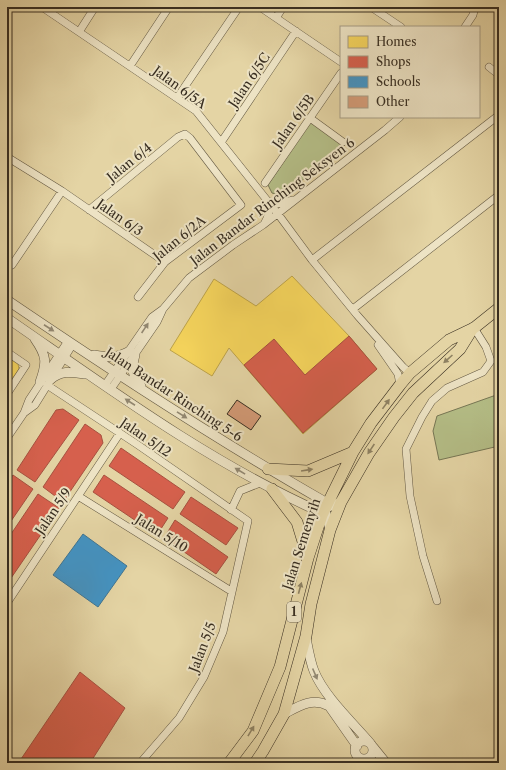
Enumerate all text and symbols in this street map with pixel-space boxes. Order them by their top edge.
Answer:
legend [340,26,480,118]
text: Homes [376,34,416,49]
street label: Jalan 6/5C [224,49,273,112]
text: Shops [376,54,411,69]
street label: Jalan 6/5A [148,61,210,112]
text: Schools [376,74,421,89]
street label: Jalan 6/5B [268,91,317,153]
text: Other [376,94,410,109]
street label: Jalan Bandar Rinching Seksyen 6 [185,134,358,269]
street label: Jalan 6/4 [102,139,155,186]
street label: Jalan 6/3 [92,194,146,239]
street label: Jalan 6/2A [148,212,209,265]
one-way arrow [141,323,148,334]
one-way arrow [44,324,55,332]
street label: Jalan Bandar Rinching 5-6 [101,342,246,445]
one-way arrow [443,355,453,364]
one-way arrow [125,398,135,406]
one-way arrow [381,399,389,409]
one-way arrow [177,411,187,419]
street label: Jalan 5/12 [116,413,175,460]
one-way arrow [368,444,375,455]
one-way arrow [301,466,313,472]
one-way arrow [234,468,246,475]
street label: Jalan 5/9 [30,485,74,539]
street label: Jalan Semenyih [278,496,323,594]
street label: Jalan 5/10 [131,510,191,555]
one-way arrow [298,582,304,594]
road number: 1 [287,602,301,622]
street label: Jalan 5/5 [184,620,219,676]
one-way arrow [312,668,319,680]
one-way arrow [248,725,255,737]

